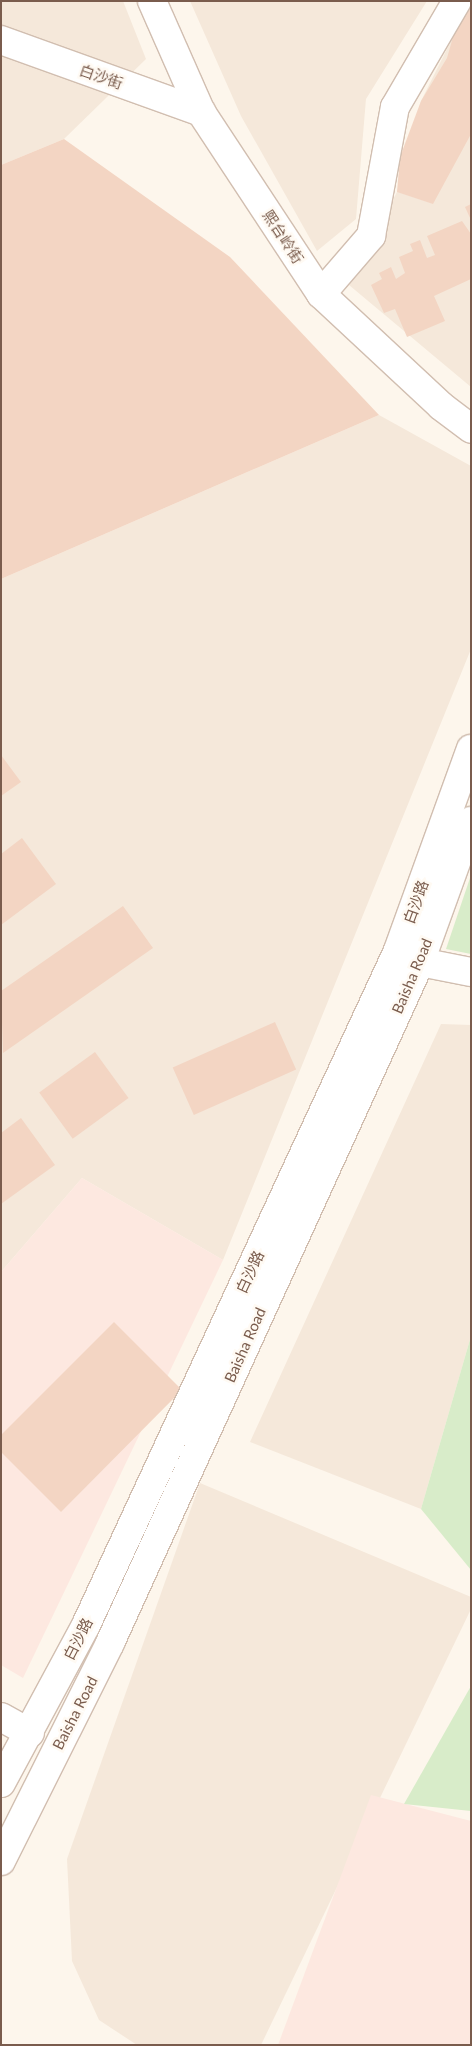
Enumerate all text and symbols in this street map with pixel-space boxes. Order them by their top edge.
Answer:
street label: 白沙街 [77,61,125,93]
street label: 熙台岭街 [259,207,307,267]
street label: 白沙路 [400,878,432,926]
street label: Baisha Road [388,936,436,1016]
street label: 白沙路 [232,1248,268,1296]
street label: Baisha Road [220,1305,270,1385]
street label: 白沙路 [60,1615,96,1663]
street label: Baisha Road [49,1673,101,1753]

